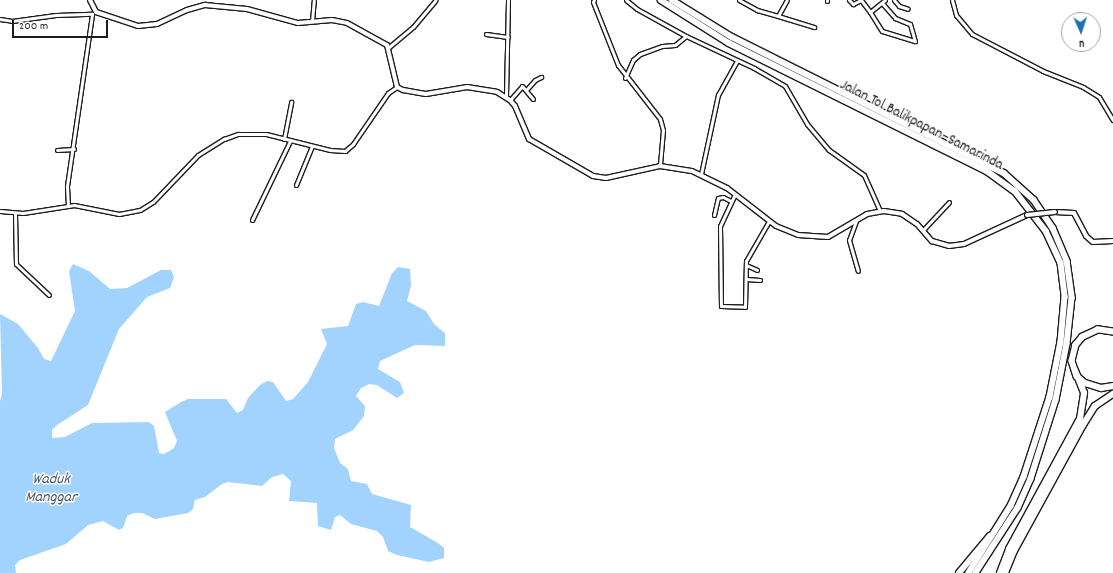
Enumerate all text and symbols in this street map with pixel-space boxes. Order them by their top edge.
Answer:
scale bar [14,12,110,38]
north arrow [1061,12,1101,52]
text: 200 m [19,18,48,35]
text: U [1079,35,1085,51]
street label: Jalan Tol Balikpapan–Samarinda [836,77,1006,175]
water label: Waduk Manggar [25,470,77,508]

